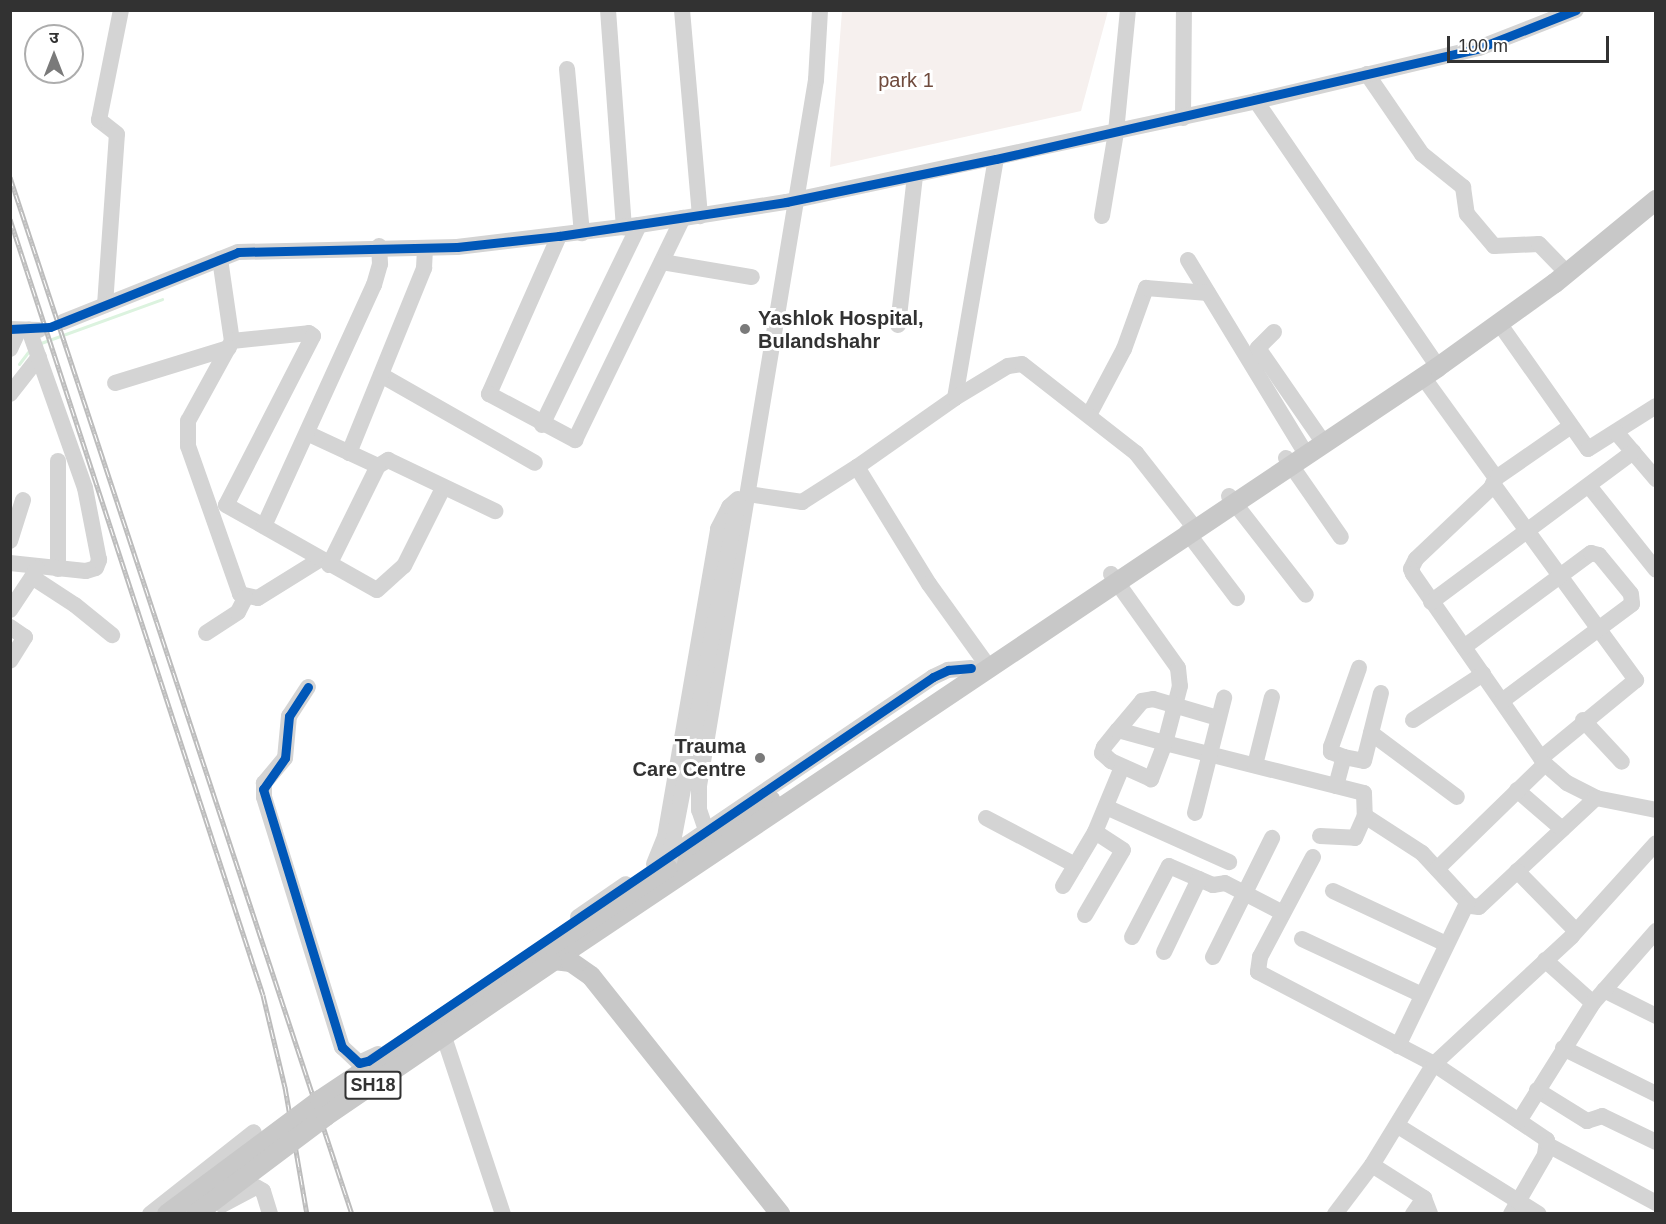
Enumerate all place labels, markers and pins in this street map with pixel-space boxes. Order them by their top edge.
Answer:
place label: Yashlok Hospital, Bulandshahr [758,306,924,353]
marker: Yashlok Hospital, Bulandshahr [736,320,754,338]
place label: Trauma Care Centre [633,734,746,781]
marker: Trauma Care Centre [751,749,769,767]

